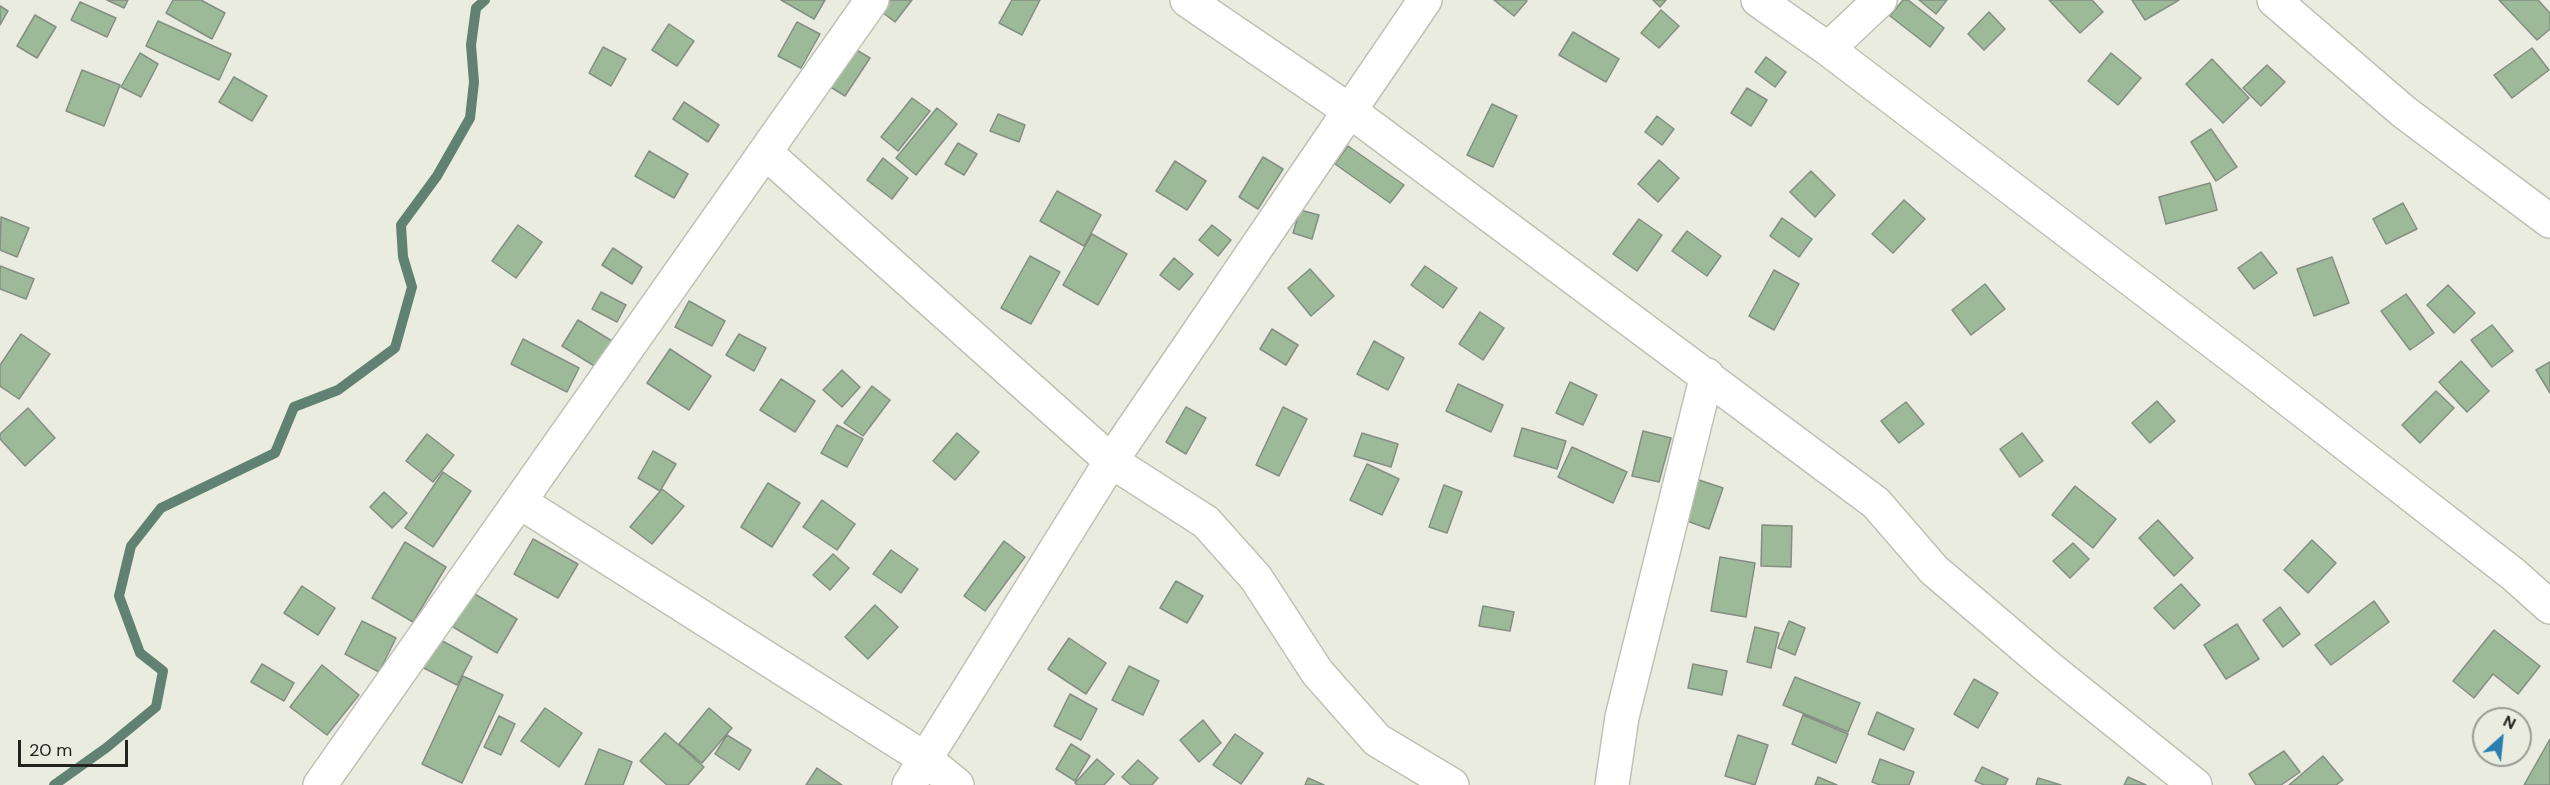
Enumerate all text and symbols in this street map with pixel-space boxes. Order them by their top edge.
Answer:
north arrow [2472,707,2532,767]
text: N [2500,710,2519,734]
scale bar [21,728,130,766]
text: 20 m [29,738,72,762]

